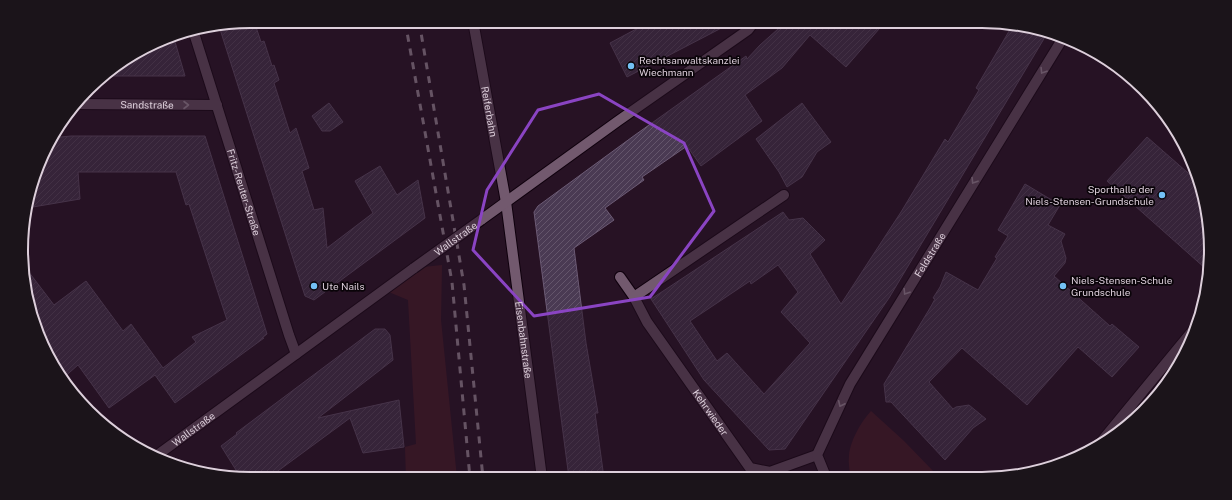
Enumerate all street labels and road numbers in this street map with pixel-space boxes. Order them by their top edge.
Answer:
street label: Reiferbahn [479,85,500,138]
street label: Sandstraße [120,98,174,111]
street label: Fritz-Reuter-Straße [225,147,263,237]
street label: Wallstraße [432,219,480,258]
street label: Feldstraße [911,230,948,279]
street label: Eisenbahnstraße [513,301,535,379]
street label: Kehrwieder [690,387,731,438]
street label: Wallstraße [169,409,217,449]

